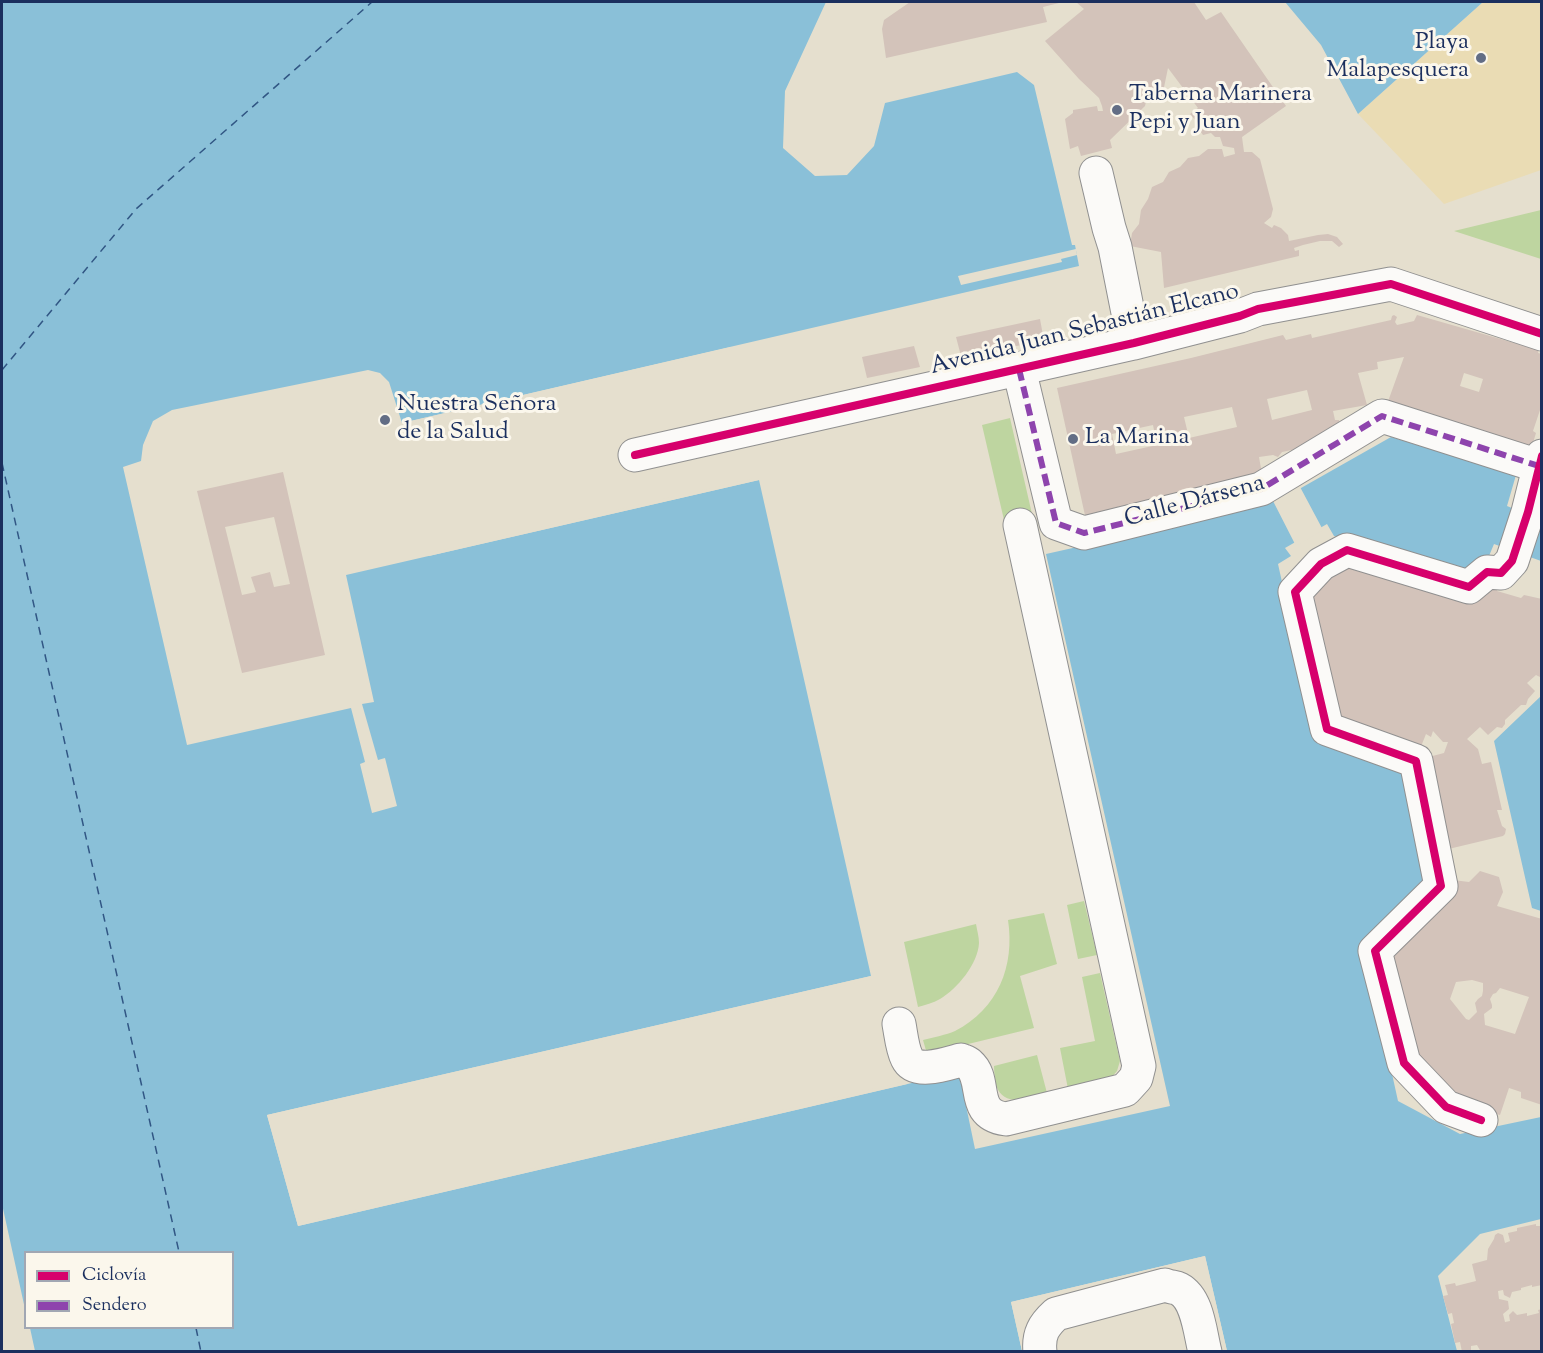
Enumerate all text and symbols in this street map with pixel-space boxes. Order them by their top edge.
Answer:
place label: Playa Malapesquera [1326,30,1469,86]
marker: Playa Malapesquera [1474,51,1488,65]
place label: Taberna Marinera Pepi y Juan [1129,82,1312,138]
marker: Taberna Marinera Pepi y Juan [1110,103,1124,117]
street label: Avenida Juan Sebastián Elcano [928,279,1242,383]
place label: Nuestra Señora de la Salud [397,392,556,448]
marker: Nuestra Señora de la Salud [378,413,392,427]
place label: La Marina [1085,425,1189,453]
marker: La Marina [1066,432,1080,446]
street label: Calle Dársena [1122,470,1268,536]
legend [24,1251,234,1329]
text: Ciclovía [82,1263,146,1289]
text: Sendero [82,1293,147,1319]

